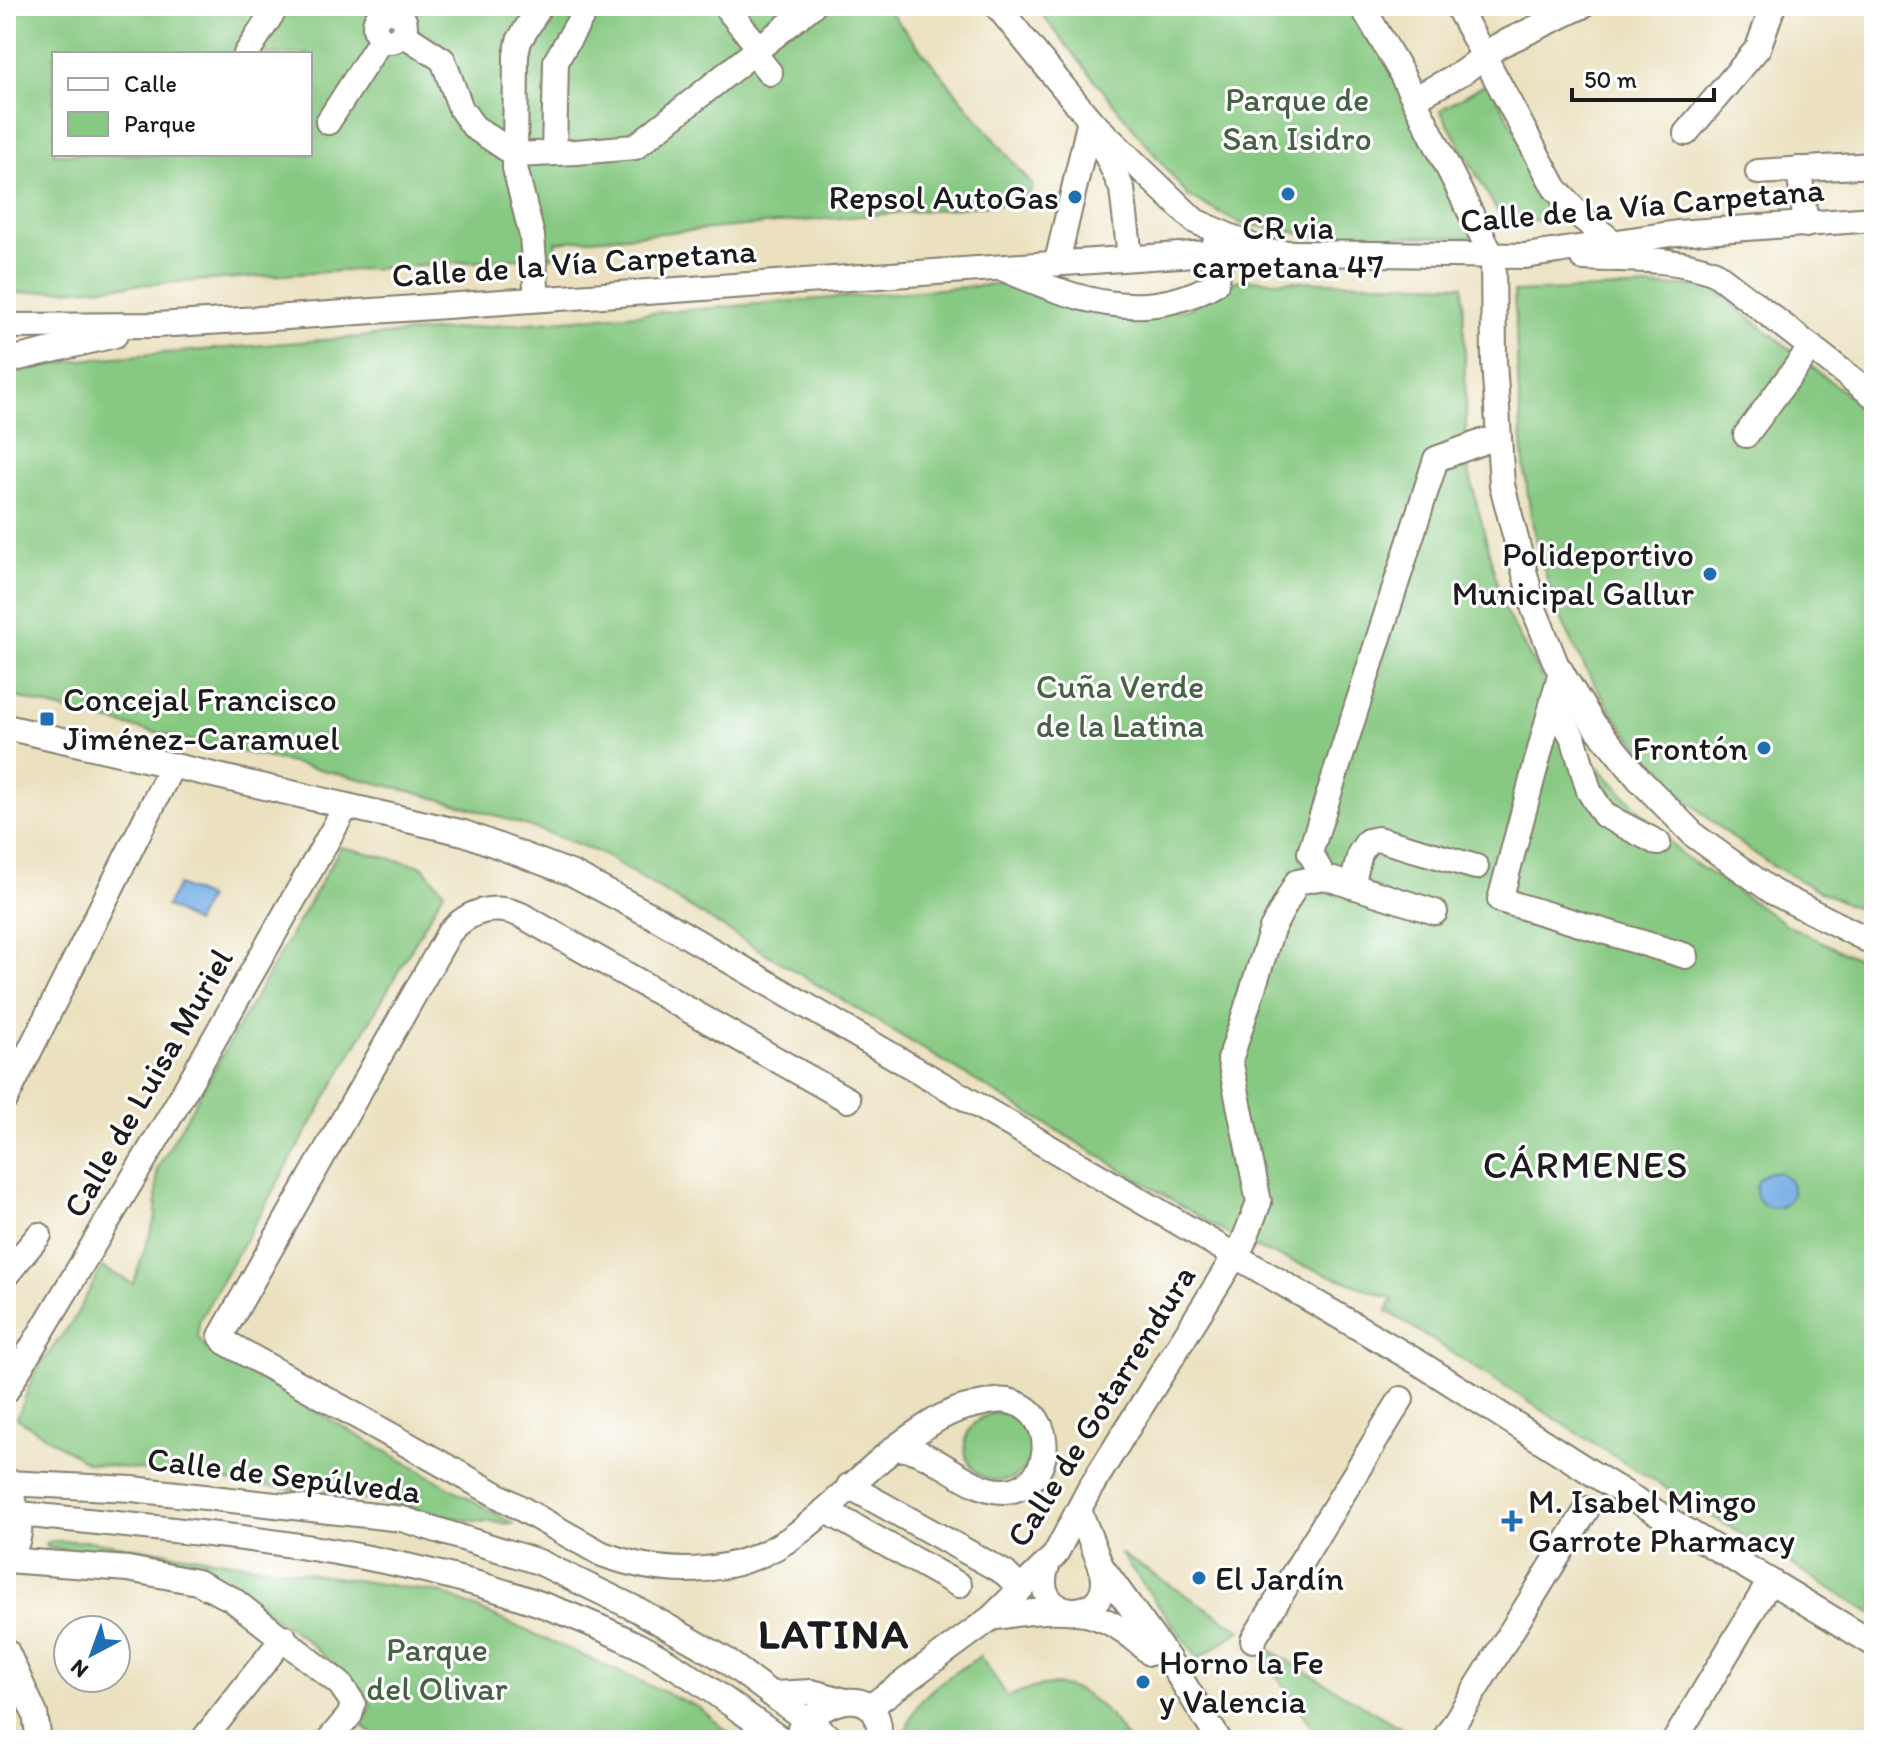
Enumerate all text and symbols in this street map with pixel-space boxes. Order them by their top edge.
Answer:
legend [52,52,312,156]
scale bar [1572,52,1714,102]
text: 50 m [1584,65,1637,94]
text: Calle [124,69,177,98]
park label: Parque de San Isidro [1222,79,1372,159]
text: Parque [124,109,196,138]
street label: Calle de la Vía Carpetana [1458,169,1826,241]
place label: Repsol AutoGas [829,177,1059,218]
marker: CR via carpetana 47 [1279,185,1297,203]
marker: Repsol AutoGas [1066,188,1084,206]
place label: CR via carpetana 47 [1192,207,1384,287]
street label: Calle de la Vía Carpetana [390,230,758,296]
place label: Polideportivo Municipal Gallur [1452,534,1694,614]
marker: Polideportivo Municipal Gallur [1701,565,1719,583]
park label: Cuña Verde de la Latina [1036,666,1204,746]
place label: Concejal Francisco Jiménez-Caramuel [63,679,340,759]
marker: Concejal Francisco Jiménez-Caramuel [38,710,56,728]
place label: Frontón [1632,728,1748,769]
marker: Frontón [1755,739,1773,757]
street label: Calle de Luisa Muriel [54,941,242,1225]
district label: CÁRMENES [1483,1142,1689,1188]
street label: Calle de Gotarrendura [998,1258,1204,1554]
street label: Calle de Sepúlveda [145,1438,423,1512]
place label: M. Isabel Mingo Garrote Pharmacy [1528,1481,1795,1561]
marker: M. Isabel Mingo Garrote Pharmacy [1503,1512,1521,1530]
place label: El Jardín [1215,1558,1344,1599]
marker: El Jardín [1190,1569,1208,1587]
district label: LATINA [758,1608,910,1659]
north arrow [52,1614,132,1694]
park label: Parque del Olivar [366,1629,508,1709]
place label: Horno la Fe y Valencia [1159,1642,1324,1722]
text: N [65,1654,94,1684]
marker: Horno la Fe y Valencia [1134,1673,1152,1691]

